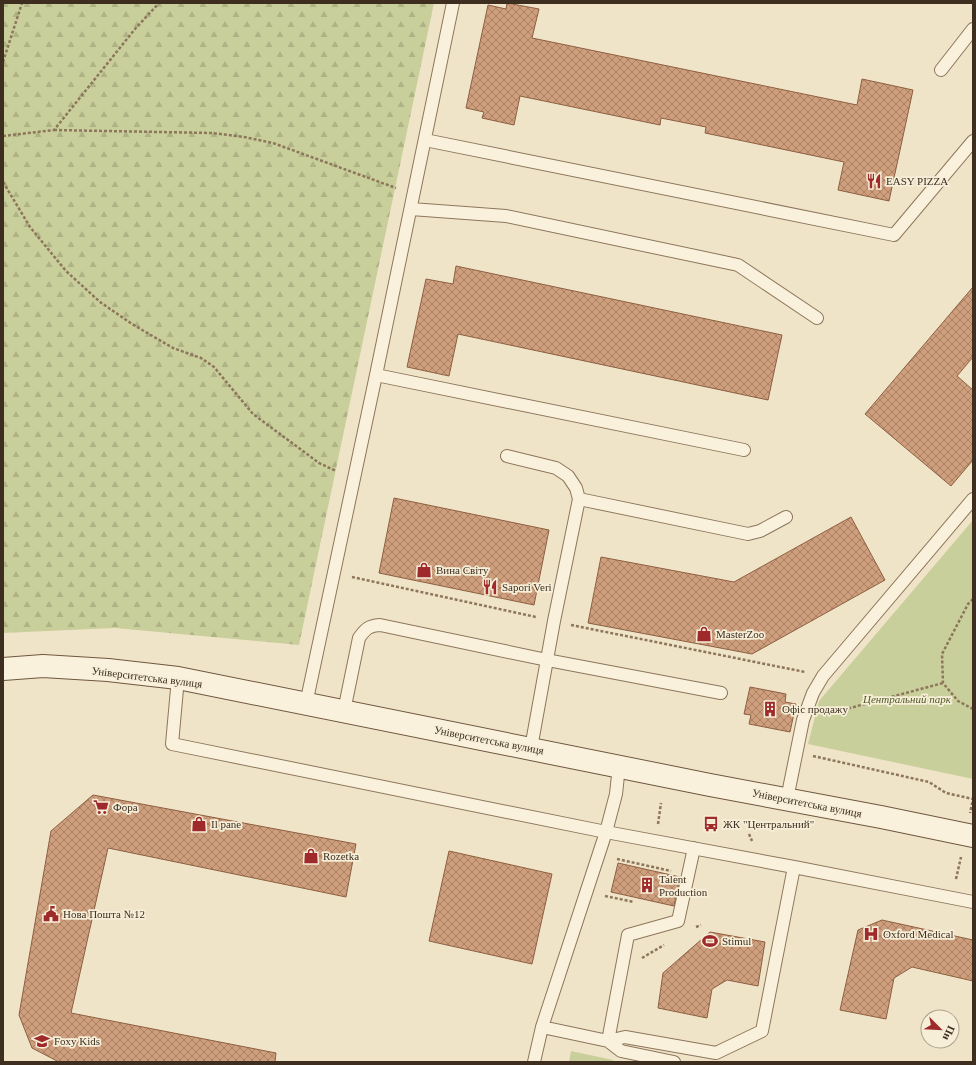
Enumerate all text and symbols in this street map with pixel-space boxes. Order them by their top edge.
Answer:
restaurant icon: EASY PIZZA [865,172,883,190]
place label: EASY PIZZA [886,175,948,187]
shop icon: Вина Світу [415,561,433,579]
place label: Вина Світу [436,564,489,576]
restaurant icon: Sapori Veri [481,578,499,596]
place label: Sapori Veri [502,581,552,593]
shop icon: MasterZoo [695,625,713,643]
place label: MasterZoo [716,628,765,640]
street label: Університетська вулиця [91,664,203,690]
park label: Центральний парк [862,693,952,705]
building icon: Офіс продажу [761,700,779,718]
place label: Офіс продажу [782,703,848,715]
street label: Університетська вулиця [433,723,545,757]
street label: Університетська вулиця [751,786,863,820]
supermarket icon: Фора [92,798,110,816]
place label: Фора [113,801,138,813]
shop icon: Il pane [190,815,208,833]
bus stop icon: ЖК "Центральний" [702,815,720,833]
place label: Il pane [211,818,241,830]
place label: ЖК "Центральний" [723,818,814,830]
shop icon: Rozetka [302,847,320,865]
place label: Rozetka [323,850,359,862]
place label: Talent Production [659,873,708,898]
building icon: Talent Production [638,876,656,894]
public building icon: Нова Пошта №12 [42,905,60,923]
place label: Нова Пошта №12 [63,908,145,920]
hospital icon: Oxford Medical [862,925,880,943]
place label: Oxford Medical [883,928,954,940]
sports icon: Stimul [701,932,719,950]
place label: Stimul [722,935,751,947]
north arrow [920,1009,960,1049]
text: Пн [940,1024,958,1043]
school or university icon: Foxy Kids [33,1032,51,1050]
place label: Foxy Kids [54,1035,100,1047]

